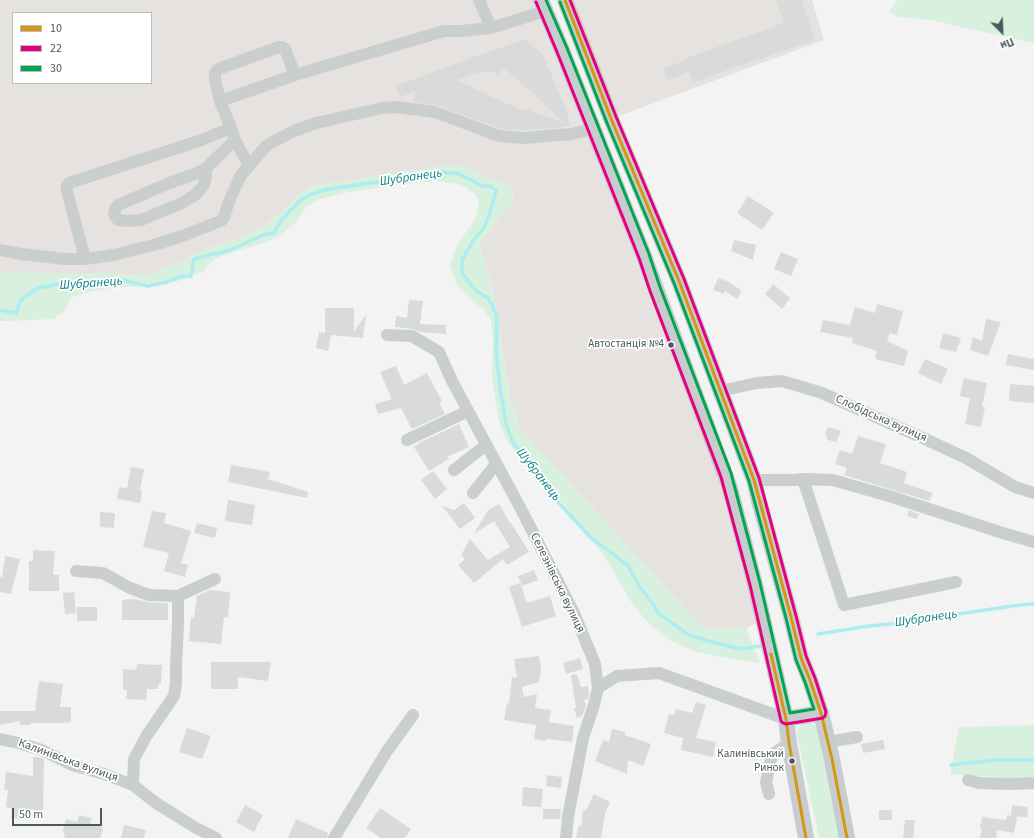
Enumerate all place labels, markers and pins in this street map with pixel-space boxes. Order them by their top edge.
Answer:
place label: Автостанція №4 [588,338,664,352]
marker: Автостанція №4 [666,340,676,350]
place label: Калинівський Ринок [717,748,784,774]
marker: Калинівський Ринок [787,756,797,766]

